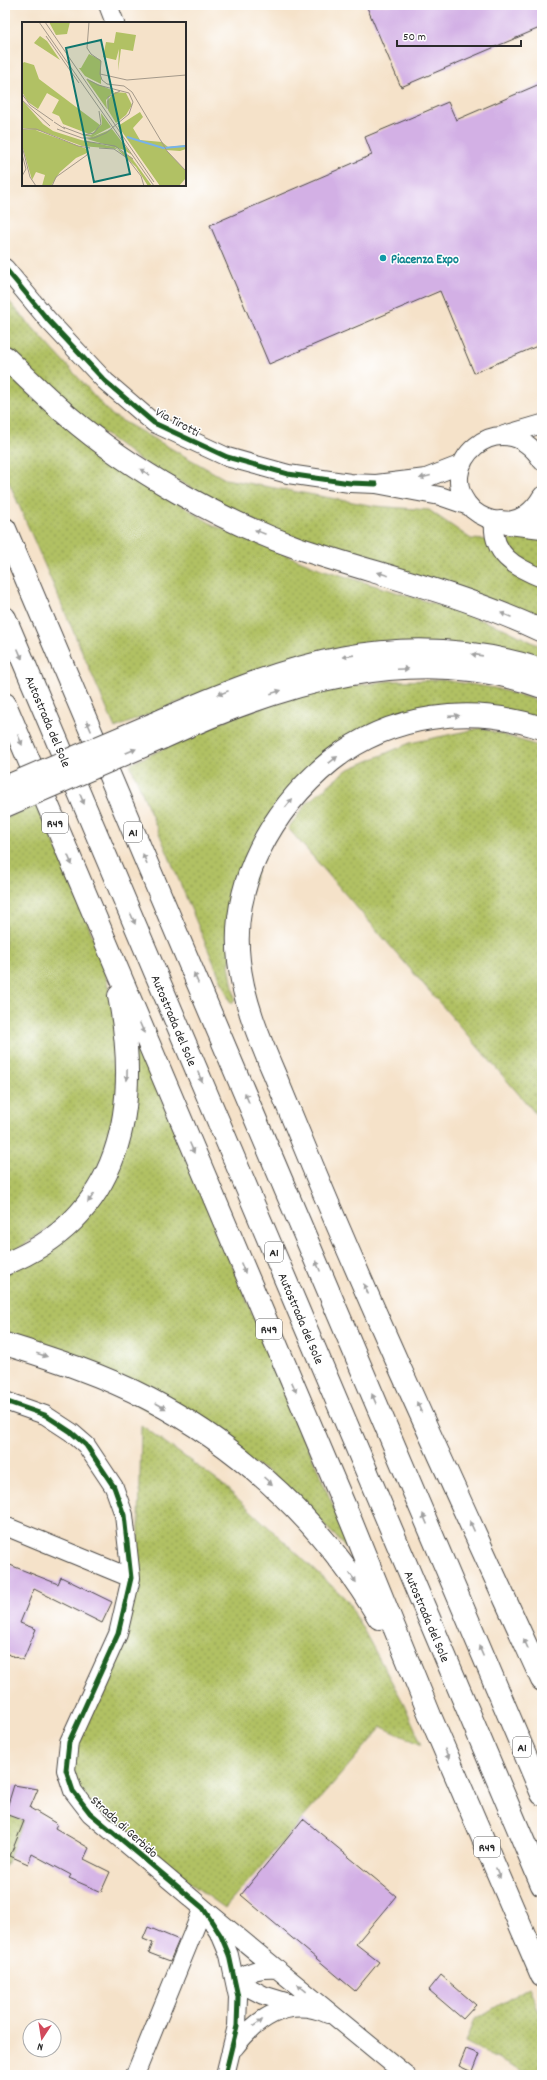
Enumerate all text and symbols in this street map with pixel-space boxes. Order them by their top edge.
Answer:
inset map [22,22,186,186]
scale bar [397,22,521,48]
text: 50 m [403,29,426,46]
place label: Piacenza Expo [391,251,459,270]
marker: Piacenza Expo [378,253,388,263]
street label: Via Tirotti [151,404,203,443]
one-way arrow [139,468,151,475]
one-way arrow [419,474,431,480]
one-way arrow [253,529,265,535]
one-way arrow [377,571,389,577]
one-way arrow [501,612,512,618]
one-way arrow [17,648,23,659]
one-way arrow [471,652,483,658]
one-way arrow [341,653,354,659]
one-way arrow [397,666,410,672]
street label: Autostrada del Sole [19,673,75,771]
one-way arrow [270,689,282,695]
one-way arrow [217,691,229,697]
one-way arrow [448,712,460,719]
one-way arrow [85,720,91,732]
one-way arrow [17,735,23,746]
one-way arrow [125,748,136,754]
one-way arrow [328,755,339,764]
one-way arrow [79,794,85,805]
one-way arrow [284,798,293,809]
road number: R49 [42,813,68,833]
road number: A1 [124,822,142,842]
one-way arrow [142,853,148,864]
one-way arrow [68,855,74,867]
one-way arrow [130,913,136,925]
street label: Autostrada del Sole [145,972,201,1070]
one-way arrow [193,973,199,984]
one-way arrow [139,1023,145,1035]
one-way arrow [124,1069,130,1082]
one-way arrow [197,1072,203,1084]
one-way arrow [243,1092,249,1104]
one-way arrow [189,1143,195,1154]
one-way arrow [87,1192,95,1203]
road number: A1 [265,1242,283,1262]
one-way arrow [315,1261,321,1272]
one-way arrow [240,1262,246,1273]
street label: Autostrada del Sole [272,1270,328,1368]
one-way arrow [363,1283,369,1294]
road number: R49 [256,1319,282,1339]
one-way arrow [37,1352,49,1358]
one-way arrow [291,1381,298,1393]
one-way arrow [371,1392,377,1404]
one-way arrow [416,1402,422,1413]
one-way arrow [156,1403,167,1410]
one-way arrow [263,1476,272,1485]
one-way arrow [422,1513,428,1524]
one-way arrow [469,1520,475,1532]
street label: Autostrada del Sole [398,1568,454,1666]
one-way arrow [349,1573,357,1583]
one-way arrow [523,1639,529,1650]
one-way arrow [478,1645,485,1657]
road number: A1 [513,1737,531,1757]
one-way arrow [444,1748,450,1760]
street label: Strada di Gerbido [85,1792,161,1864]
road number: R49 [474,1837,500,1857]
one-way arrow [495,1867,501,1879]
one-way arrow [296,1984,307,1992]
north arrow [22,2018,62,2058]
one-way arrow [253,2019,264,2027]
text: N [35,2037,45,2054]

